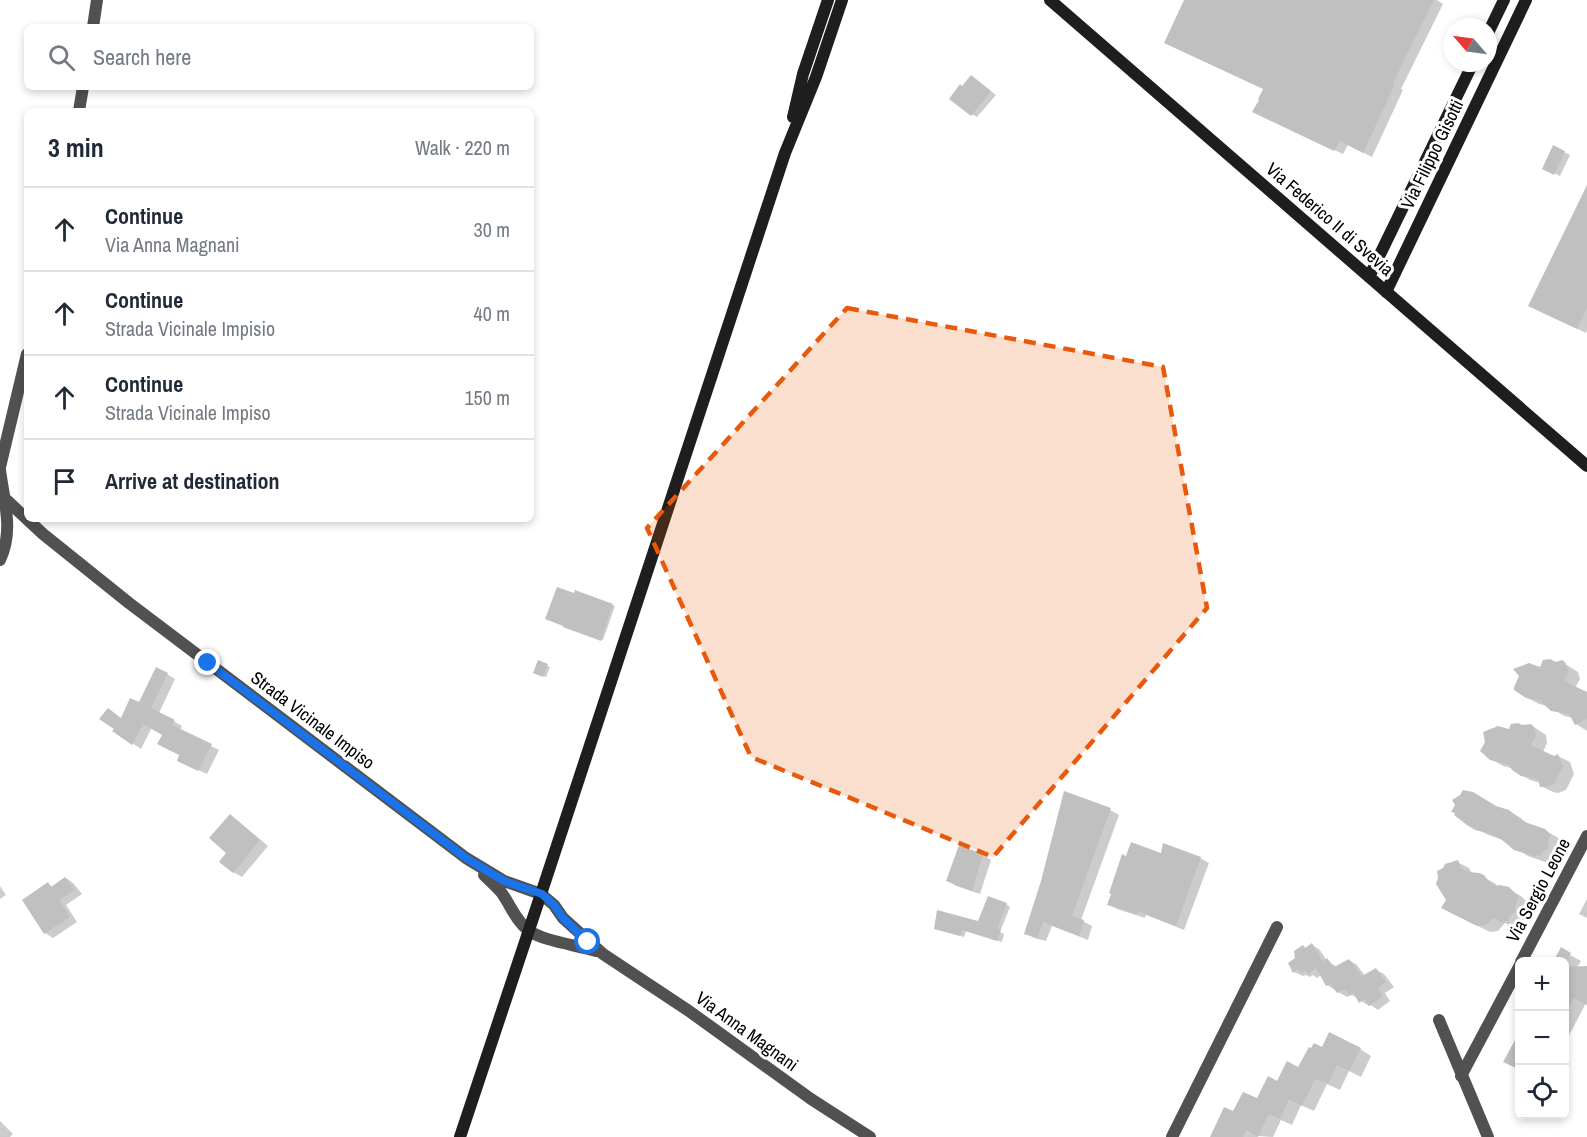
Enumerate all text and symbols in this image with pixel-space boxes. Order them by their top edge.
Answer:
north arrow [1443,18,1497,72]
search box [24,24,534,90]
icon: search [45,41,78,74]
text: Search here [93,42,191,72]
street label: Via Filippo Gisotti [1395,95,1469,213]
text: 3 min [48,130,104,165]
text: Walk · 220 m [415,134,510,161]
street label: Via Federico II di Svevia [1261,157,1399,281]
text: Continue [105,201,183,231]
icon: ahead [48,213,81,246]
text: 30 m [474,216,510,243]
text: Via Anna Magnani [105,231,240,258]
text: Continue [105,285,183,315]
icon: ahead [48,297,81,330]
text: 40 m [474,300,510,327]
text: Strada Vicinale Impisio [105,315,275,342]
text: Continue [105,369,183,399]
icon: ahead [48,381,81,414]
text: 150 m [464,384,510,411]
text: Strada Vicinale Impiso [105,399,271,426]
icon: arrive [48,465,81,498]
text: Arrive at destination [105,466,279,496]
route end [194,649,220,675]
street label: Strada Vicinale Impiso [246,665,380,775]
street label: Via Sergio Leone [1500,834,1576,946]
route start [574,928,600,954]
map controls [1515,957,1569,1119]
button: + [1515,957,1569,1011]
street label: Via Anna Magnani [691,985,803,1077]
button: − [1515,1011,1569,1065]
button: locate [1515,1065,1569,1119]

